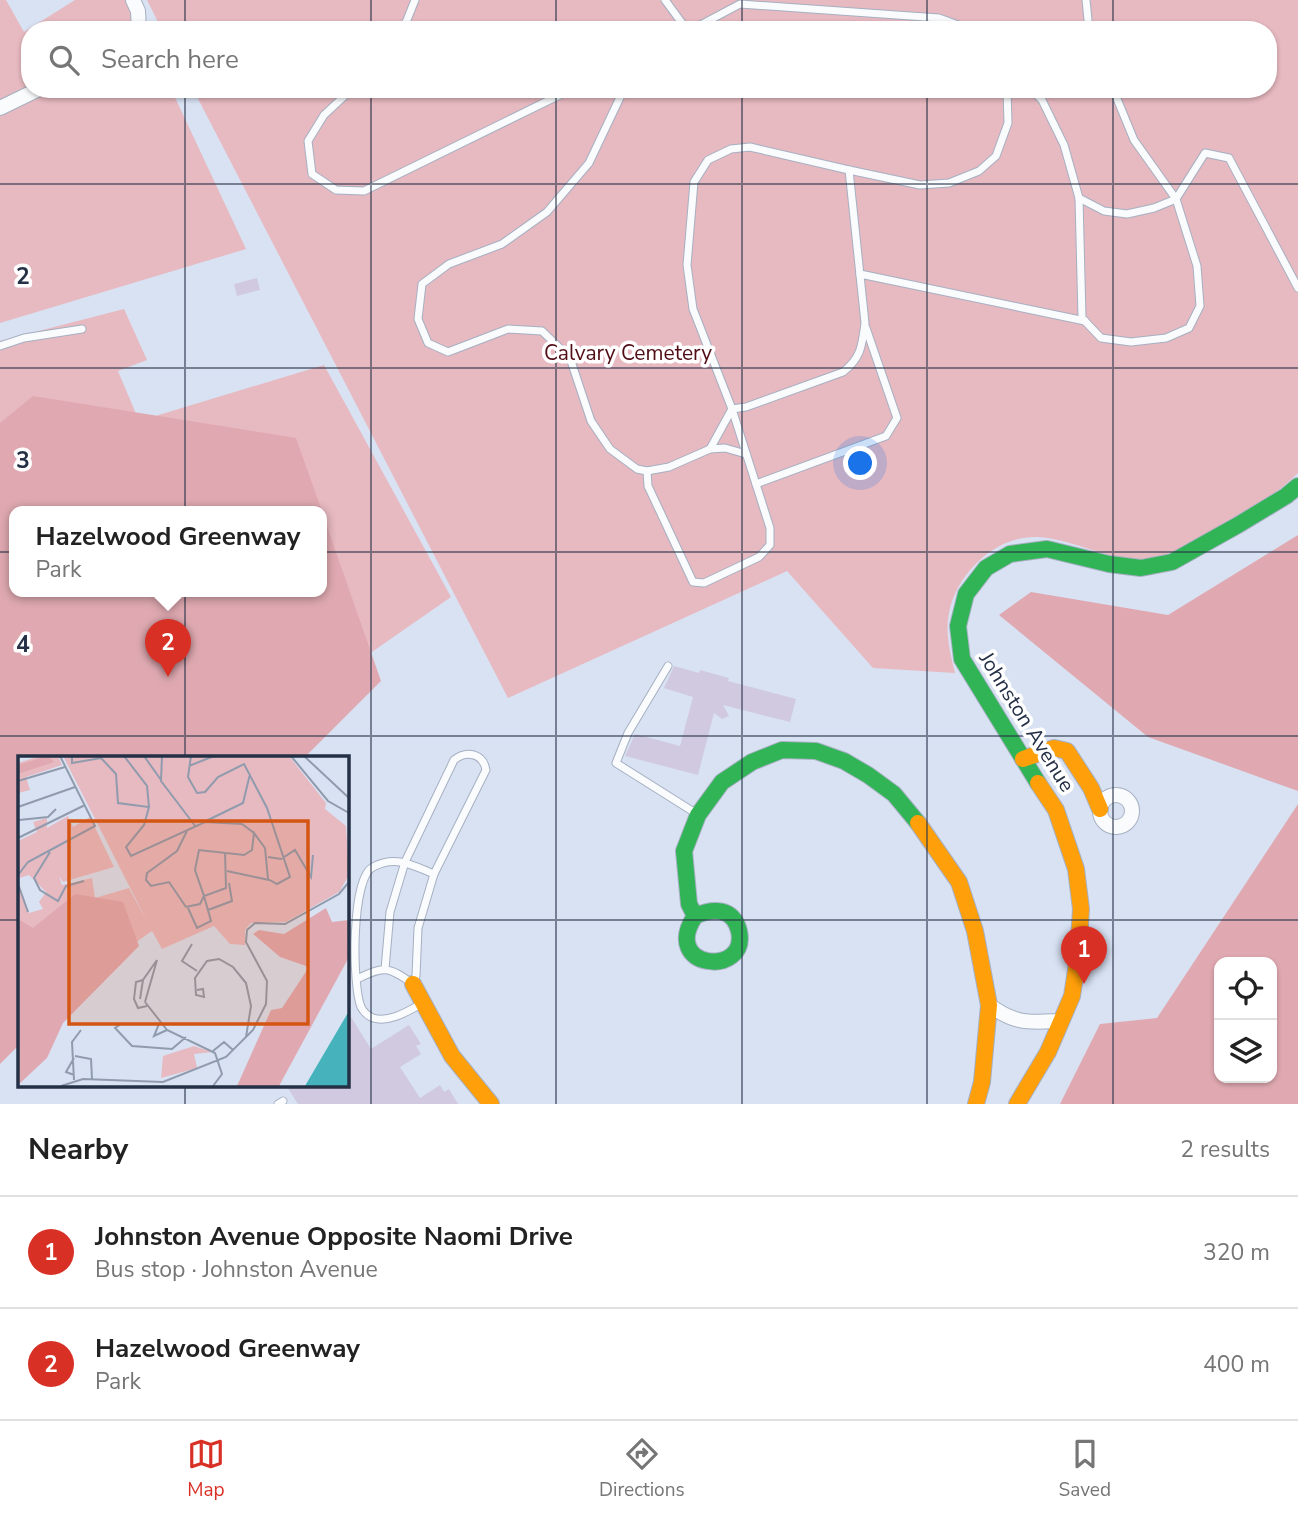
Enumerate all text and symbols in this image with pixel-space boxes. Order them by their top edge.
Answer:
search box [21,21,1277,98]
icon: search [45,41,83,79]
text: Search here [101,42,239,77]
text: 2 [16,261,30,292]
park label: Calvary Cemetery [544,339,712,367]
text: 3 [16,445,30,476]
your location [843,446,877,480]
popup [9,506,327,597]
text: Hazelwood Greenway [36,519,301,554]
text: Park [36,554,81,585]
pin: 2 [145,619,191,677]
text: 4 [16,629,30,660]
street label: Johnston Avenue [972,646,1081,797]
inset map [18,756,348,1086]
pin: 1 [1061,926,1107,984]
map controls [1214,957,1277,1083]
button: locate [1214,957,1277,1020]
button: layers [1214,1020,1277,1083]
text: Nearby [28,1129,128,1170]
text: 2 results [1180,1134,1270,1165]
text: Johnston Avenue Opposite Naomi Drive [95,1219,573,1254]
text: 1 [44,1237,58,1268]
text: 320 m [1203,1237,1270,1268]
text: Bus stop · Johnston Avenue [95,1254,378,1285]
text: Hazelwood Greenway [95,1331,360,1366]
text: 2 [44,1349,58,1380]
text: 400 m [1203,1349,1270,1380]
text: Park [95,1366,141,1397]
tab: Map [187,1435,225,1503]
tab: Directions [599,1435,685,1503]
tab: Saved [1059,1435,1111,1503]

